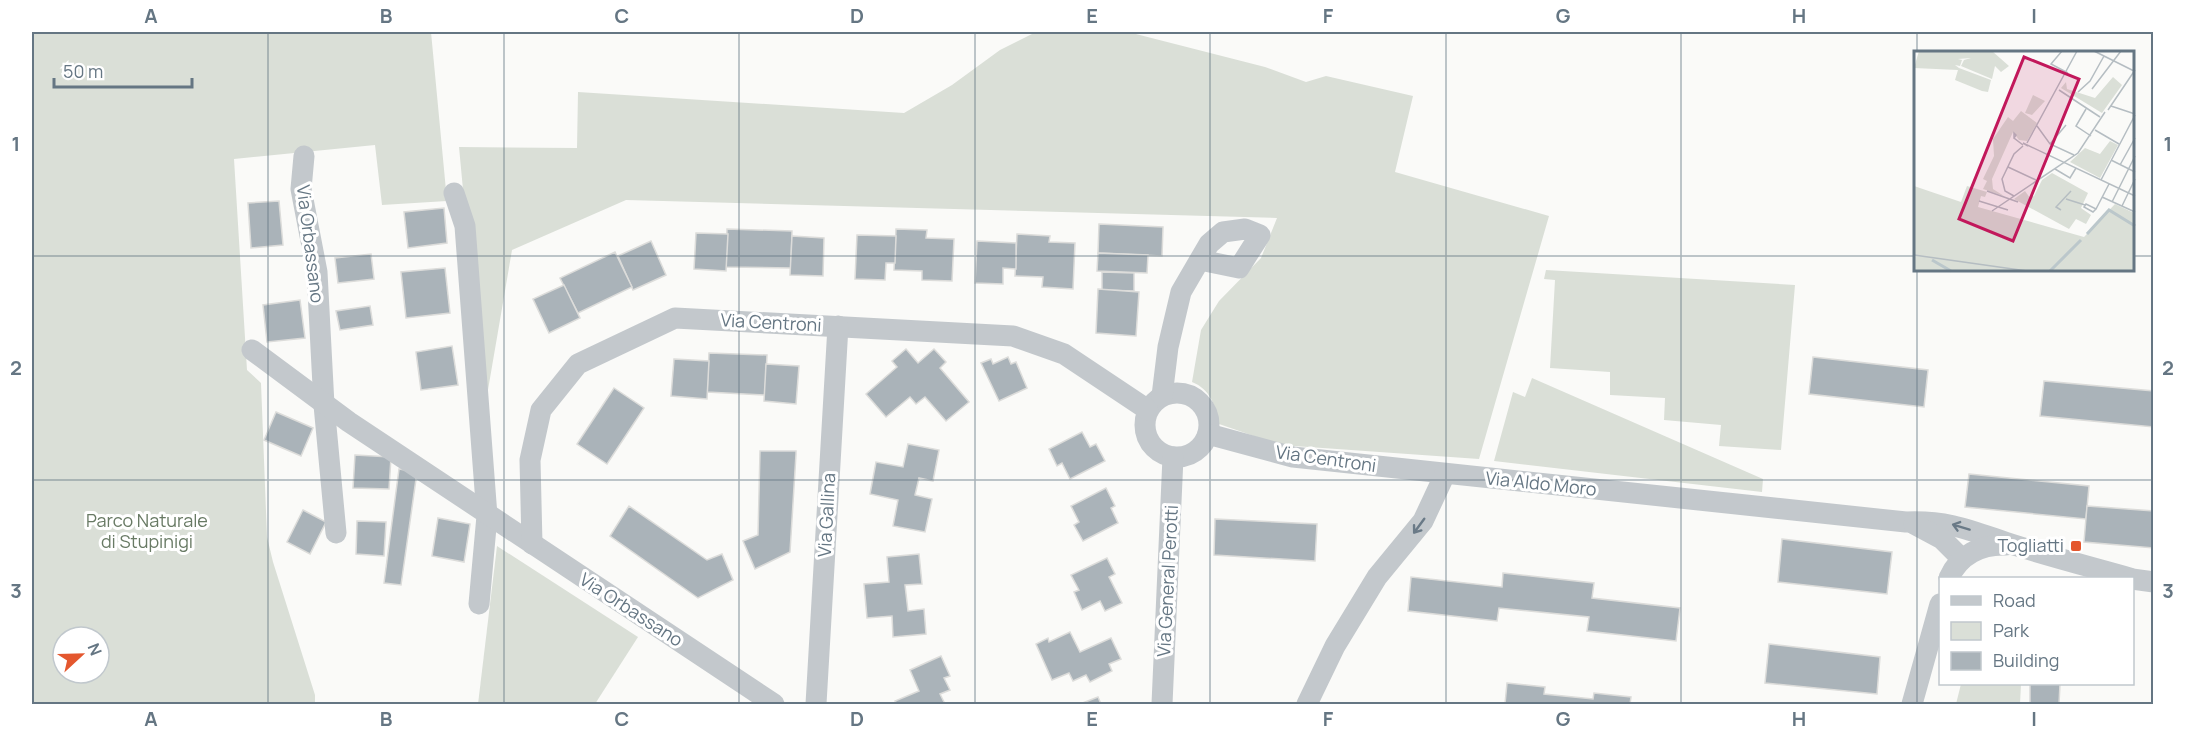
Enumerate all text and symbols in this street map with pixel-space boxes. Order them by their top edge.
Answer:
text: A [144,2,158,29]
text: B [380,2,393,29]
text: C [615,2,629,29]
text: D [850,2,864,29]
text: E [1086,2,1098,29]
text: F [1323,2,1334,29]
text: G [1556,2,1571,29]
text: H [1792,2,1806,29]
text: I [2031,2,2037,29]
scale bar [54,51,192,89]
inset map [1914,51,2134,272]
text: 50 m [63,59,103,83]
text: 1 [12,130,20,157]
text: 1 [2164,130,2172,157]
street label: Via Orbassano [292,184,330,304]
street label: Via Centroni [720,307,822,337]
text: 2 [10,354,22,381]
text: 2 [2162,354,2174,381]
street label: Via Centroni [1274,439,1378,477]
street label: Via Aldo Moro [1484,465,1598,501]
street label: Via Gallina [812,472,840,558]
street label: Via General Perotti [1151,504,1183,658]
park label: Parco Naturale di Stupinigi [86,508,208,553]
one-way arrow [1413,517,1425,533]
one-way arrow [1952,521,1971,532]
place label: Togliatti [1997,533,2064,557]
marker: Togliatti [2069,539,2083,553]
street label: Via Orbassano [575,567,688,652]
text: 3 [10,577,22,604]
legend [1939,577,2134,685]
text: 3 [2162,577,2174,604]
text: Road [1993,588,2036,612]
text: Park [1993,618,2030,642]
north arrow [51,625,111,685]
text: N [83,640,107,659]
text: Building [1993,648,2059,672]
text: A [144,705,158,732]
text: B [380,705,393,732]
text: C [615,705,629,732]
text: D [850,705,864,732]
text: E [1086,705,1098,732]
text: F [1323,705,1334,732]
text: G [1556,705,1571,732]
text: H [1792,705,1806,732]
text: I [2031,705,2037,732]

